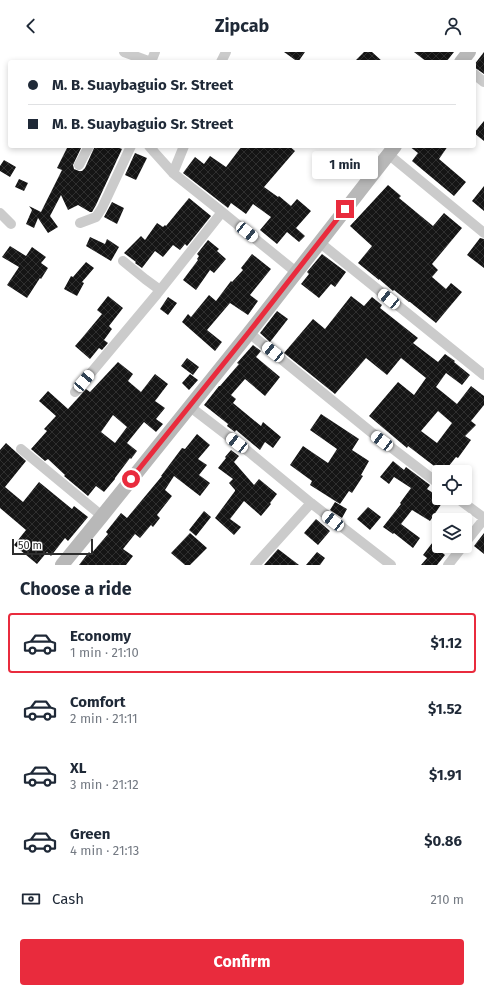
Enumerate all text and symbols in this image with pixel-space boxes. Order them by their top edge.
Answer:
icon: back [20,15,42,37]
text: Zipcab [215,15,269,37]
icon: person [442,15,464,37]
text: M. B. Suaybaguio Sr. Street [52,76,233,94]
text: M. B. Suaybaguio Sr. Street [52,115,233,133]
callout: 1 min [312,151,378,179]
text: 1 min [329,157,361,172]
route end [336,200,354,218]
car [234,220,260,244]
car [376,287,402,311]
car [260,340,286,364]
car [72,368,96,394]
car [369,429,395,453]
car [224,431,250,455]
map controls [432,465,472,553]
button: locate [432,465,472,505]
route start [122,470,140,488]
car [320,509,346,533]
button: layers [432,513,472,553]
scale bar [12,537,93,556]
text: 50 m [18,539,42,552]
text: Choose a ride [20,578,132,600]
icon: car [22,625,58,661]
text: Economy [70,627,131,645]
text: $1.12 [431,634,462,652]
text: 1 min · 21:10 [70,645,139,660]
icon: car [22,691,58,727]
text: Comfort [70,693,126,711]
text: $1.52 [428,700,462,718]
text: 2 min · 21:11 [70,711,138,726]
icon: car [22,757,58,793]
text: XL [70,759,86,777]
text: $1.91 [429,766,462,784]
text: 3 min · 21:12 [70,777,139,792]
icon: car [22,823,58,859]
text: Green [70,825,110,843]
text: $0.86 [424,832,462,850]
text: 4 min · 21:13 [70,843,139,858]
icon: cash [20,888,42,910]
text: Cash [52,890,84,908]
text: 210 m [430,892,464,907]
button: Confirm [20,939,464,985]

